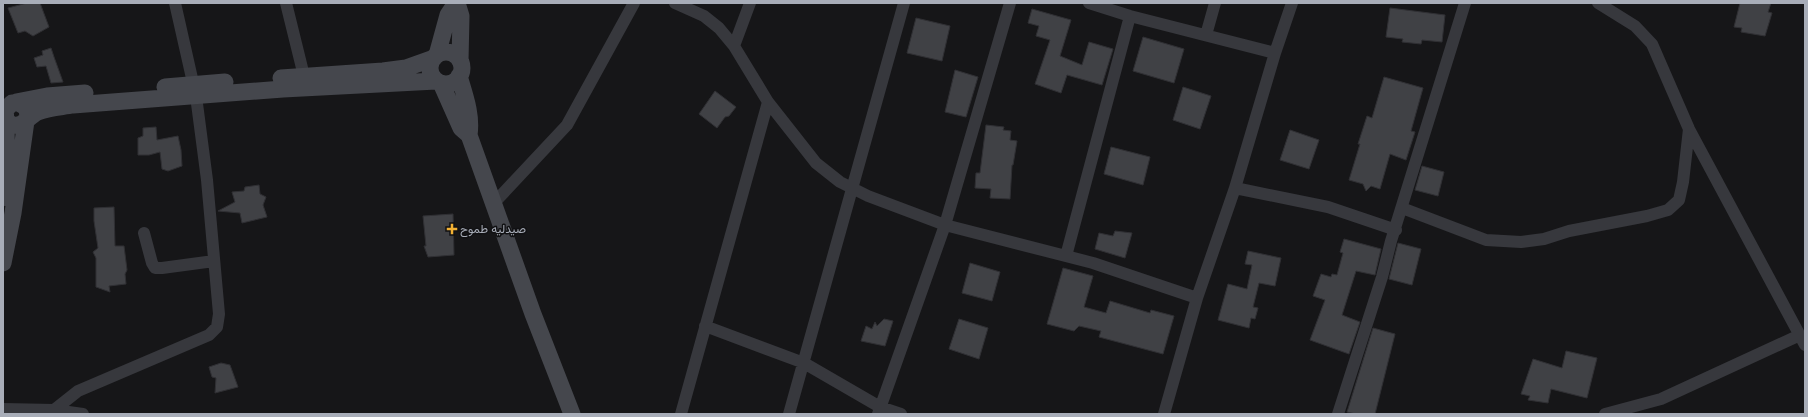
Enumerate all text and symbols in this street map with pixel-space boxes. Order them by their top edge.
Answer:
place label: صيدليه طموح [460,221,526,238]
marker: صيدليه طموح [447,224,457,234]

